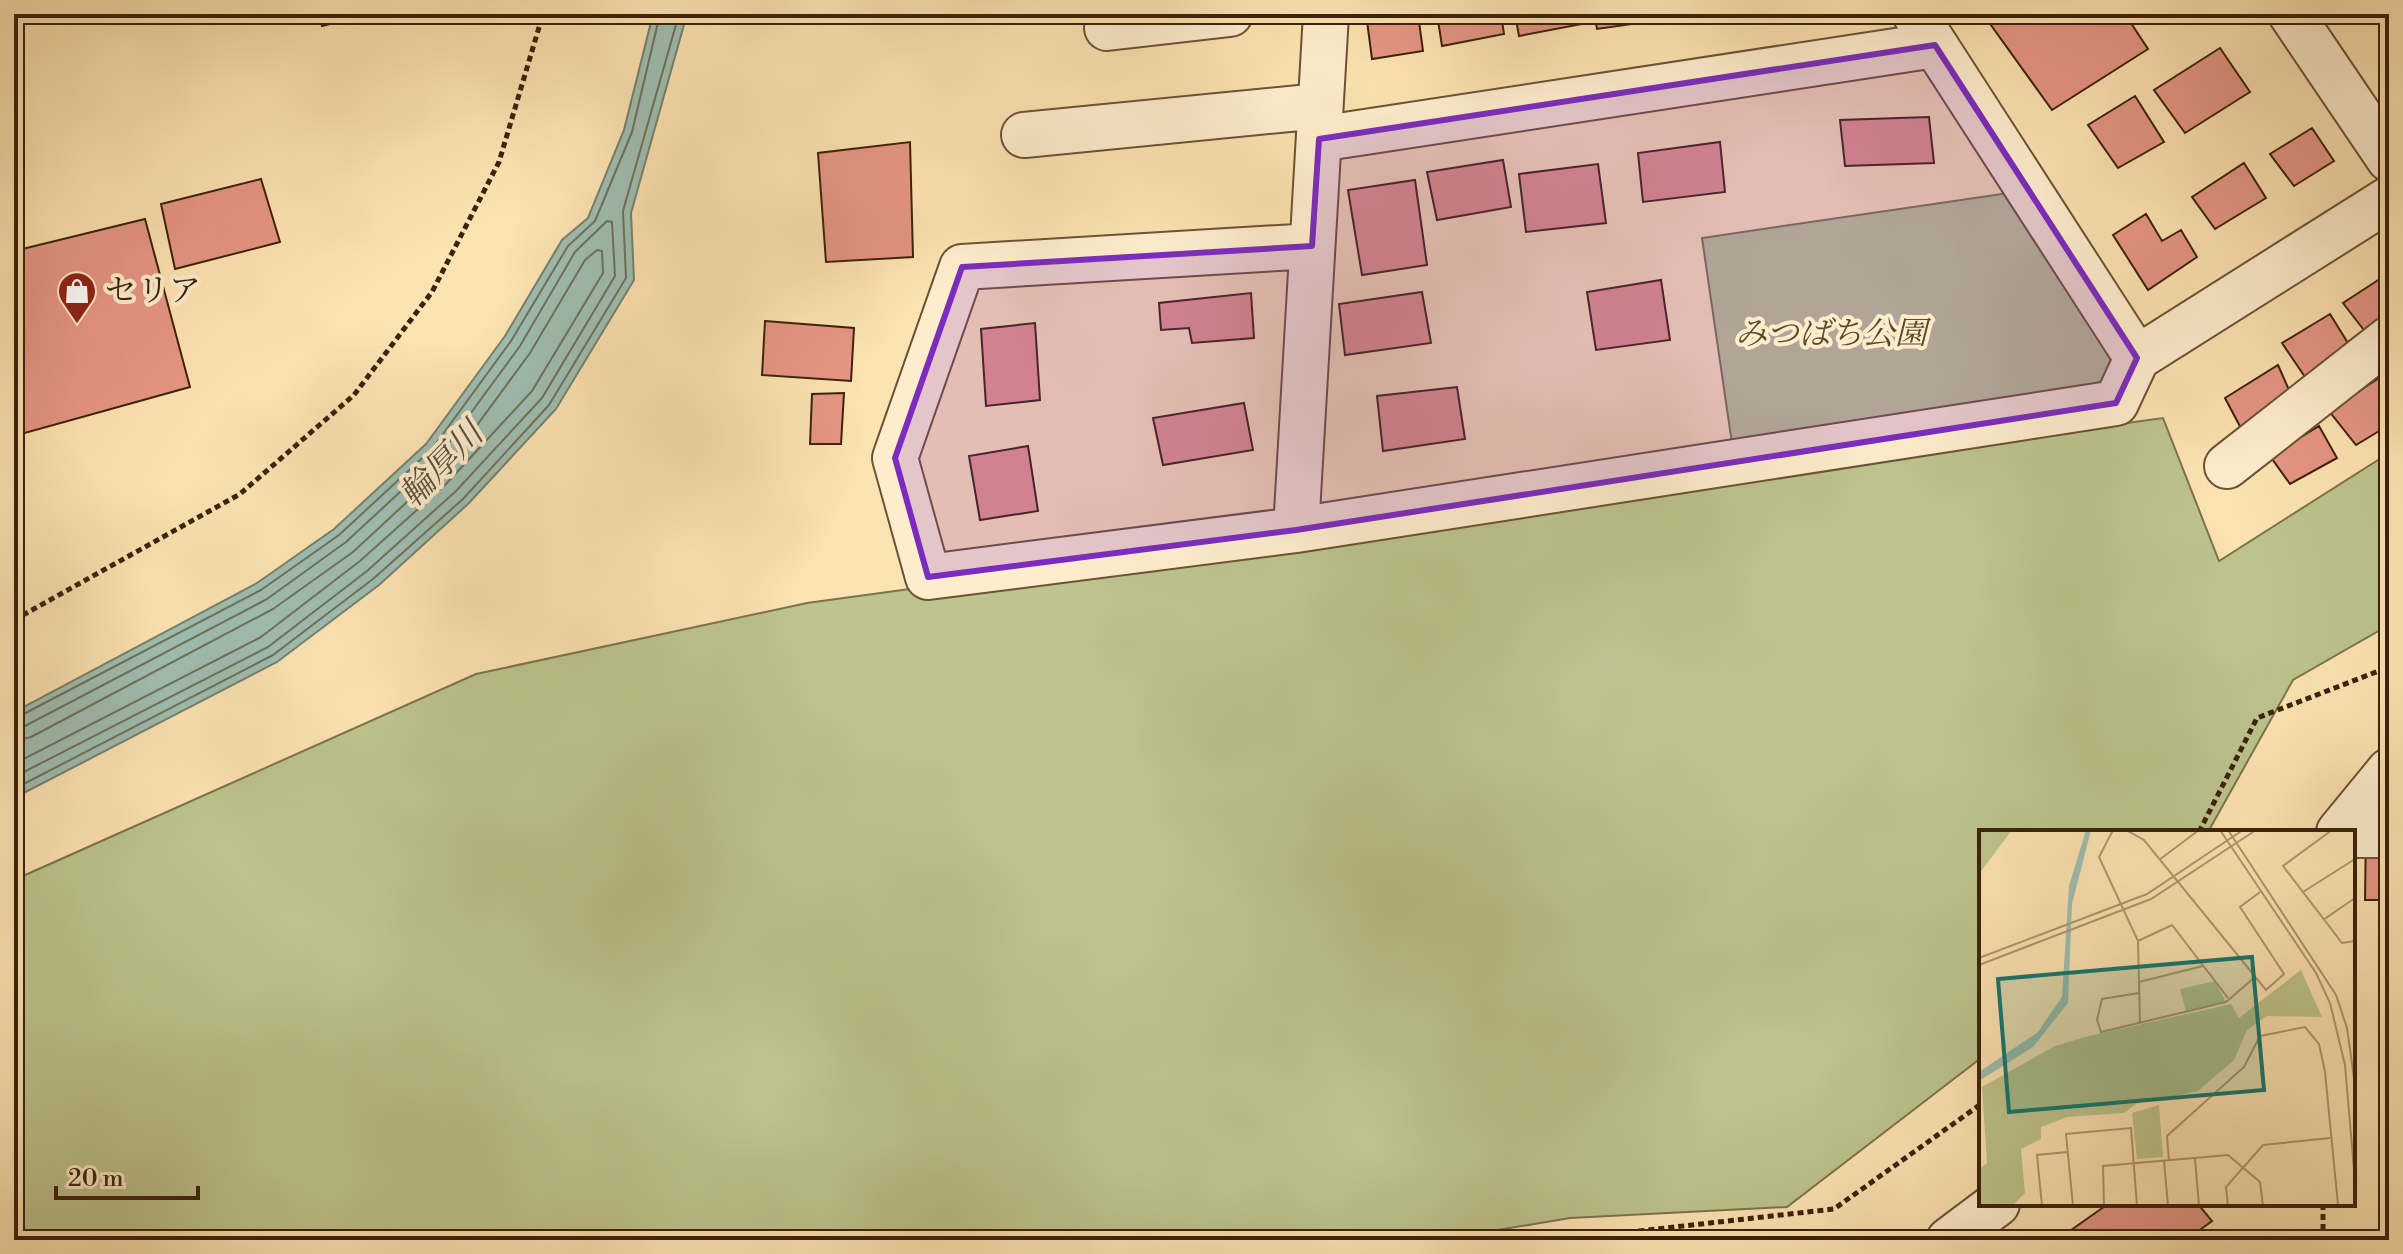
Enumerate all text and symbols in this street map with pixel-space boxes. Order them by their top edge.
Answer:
shop icon: セリア [56,270,98,325]
place label: セリア [105,271,201,311]
park label: みつばち公園 [1735,314,1932,354]
water label: 輪厚川 [391,411,495,516]
inset map [1979,830,2355,1206]
scale bar [56,1150,198,1200]
text: 20 m [68,1164,124,1194]

